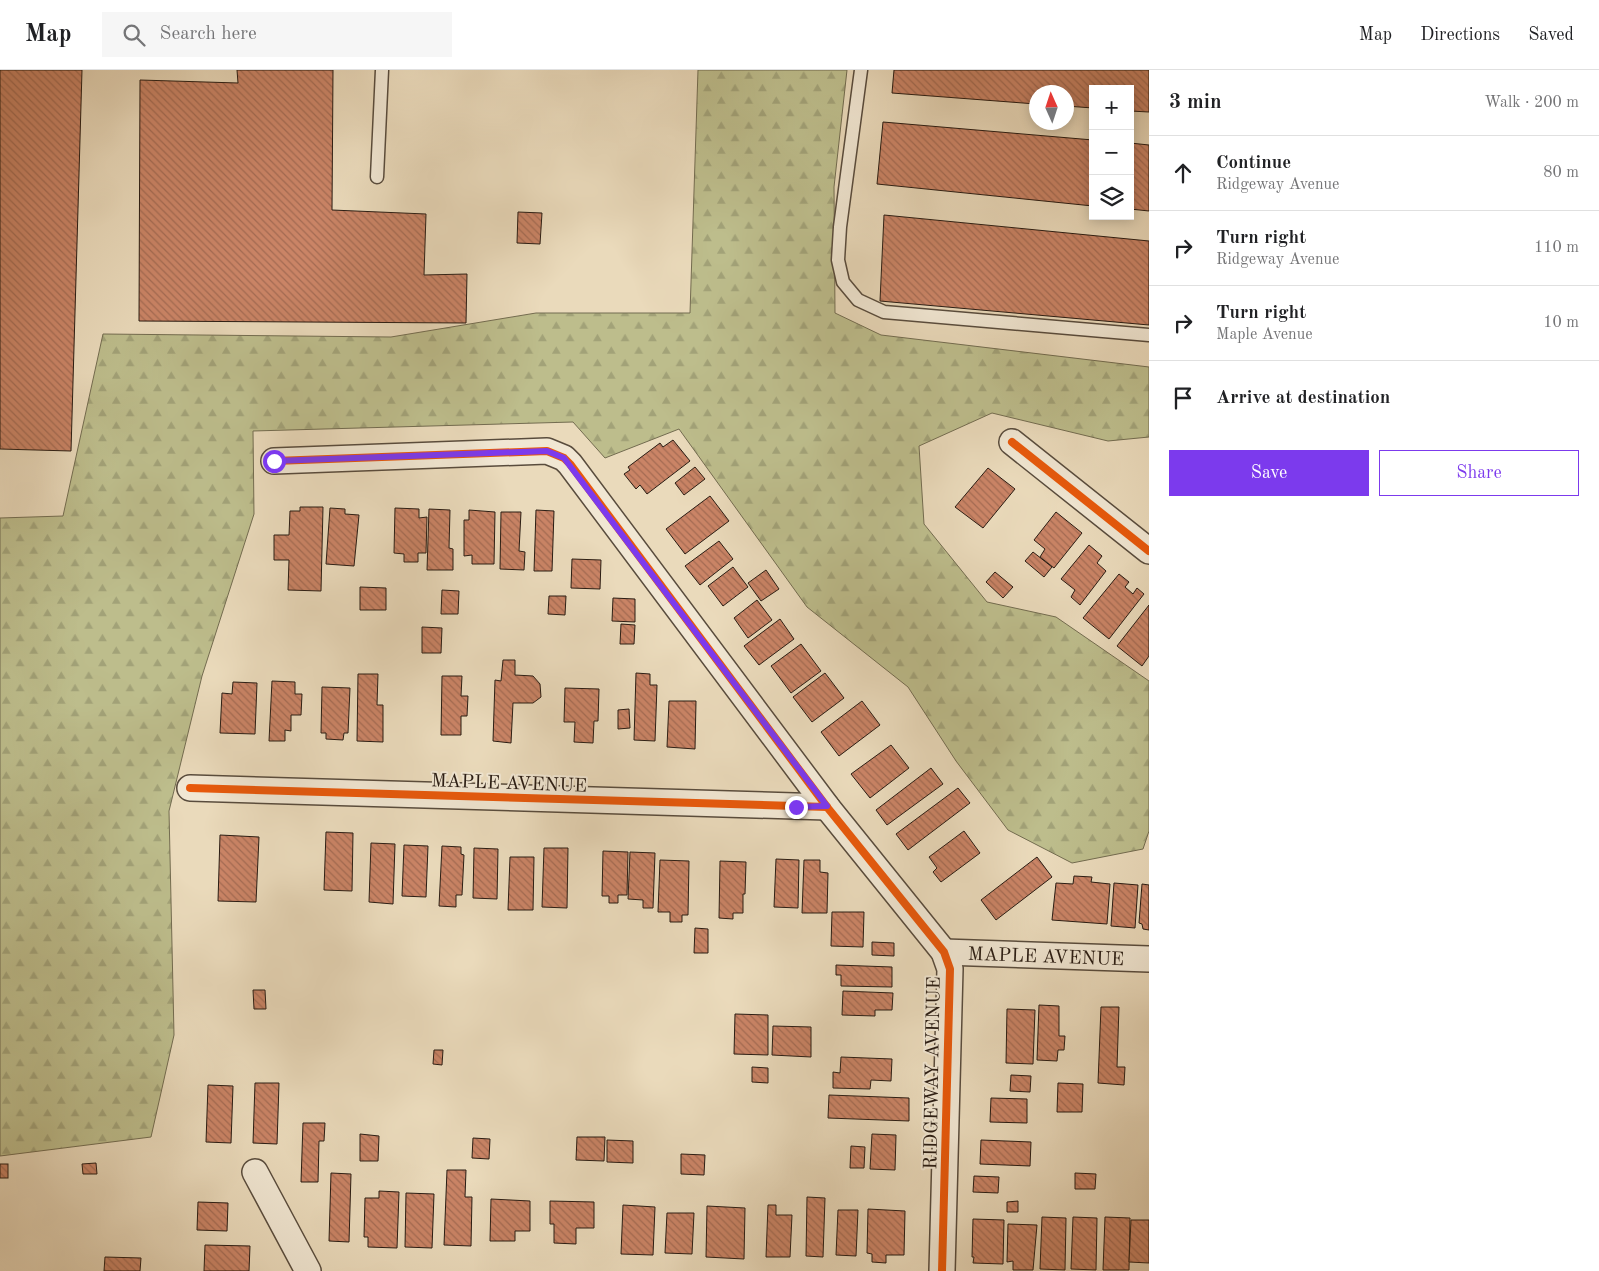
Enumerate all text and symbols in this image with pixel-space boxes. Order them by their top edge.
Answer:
search box [102,12,452,57]
icon: search [120,21,148,49]
text: Map [25,23,72,47]
text: Search here [160,25,257,44]
text: Map [1359,26,1392,44]
text: Directions [1420,26,1500,44]
text: Saved [1528,26,1574,44]
north arrow [1029,85,1074,130]
map controls [1089,85,1134,220]
button: + [1089,85,1134,130]
text: 3 min [1169,92,1222,113]
text: Walk · 200 m [1484,95,1579,111]
button: − [1089,130,1134,175]
text: Continue [1216,154,1291,173]
icon: ahead [1169,159,1197,187]
text: 80 m [1543,165,1579,181]
button: layers [1089,175,1134,220]
text: Ridgeway Avenue [1216,177,1339,193]
text: Turn right [1216,229,1306,248]
icon: right [1169,234,1197,262]
text: 110 m [1534,240,1579,256]
text: Ridgeway Avenue [1216,252,1339,268]
text: Turn right [1216,304,1306,323]
icon: right [1169,309,1197,337]
text: 10 m [1543,315,1579,331]
text: Maple Avenue [1216,327,1313,343]
icon: arrive [1169,384,1197,412]
text: Arrive at destination [1216,389,1390,408]
route start [263,450,286,473]
button: Save [1169,450,1369,496]
button: Share [1379,450,1579,496]
street label: MAPLE AVENUE [430,772,587,797]
route end [785,796,808,819]
street label: MAPLE AVENUE [967,946,1124,970]
street label: RIDGEWAY AVENUE [922,976,945,1170]

